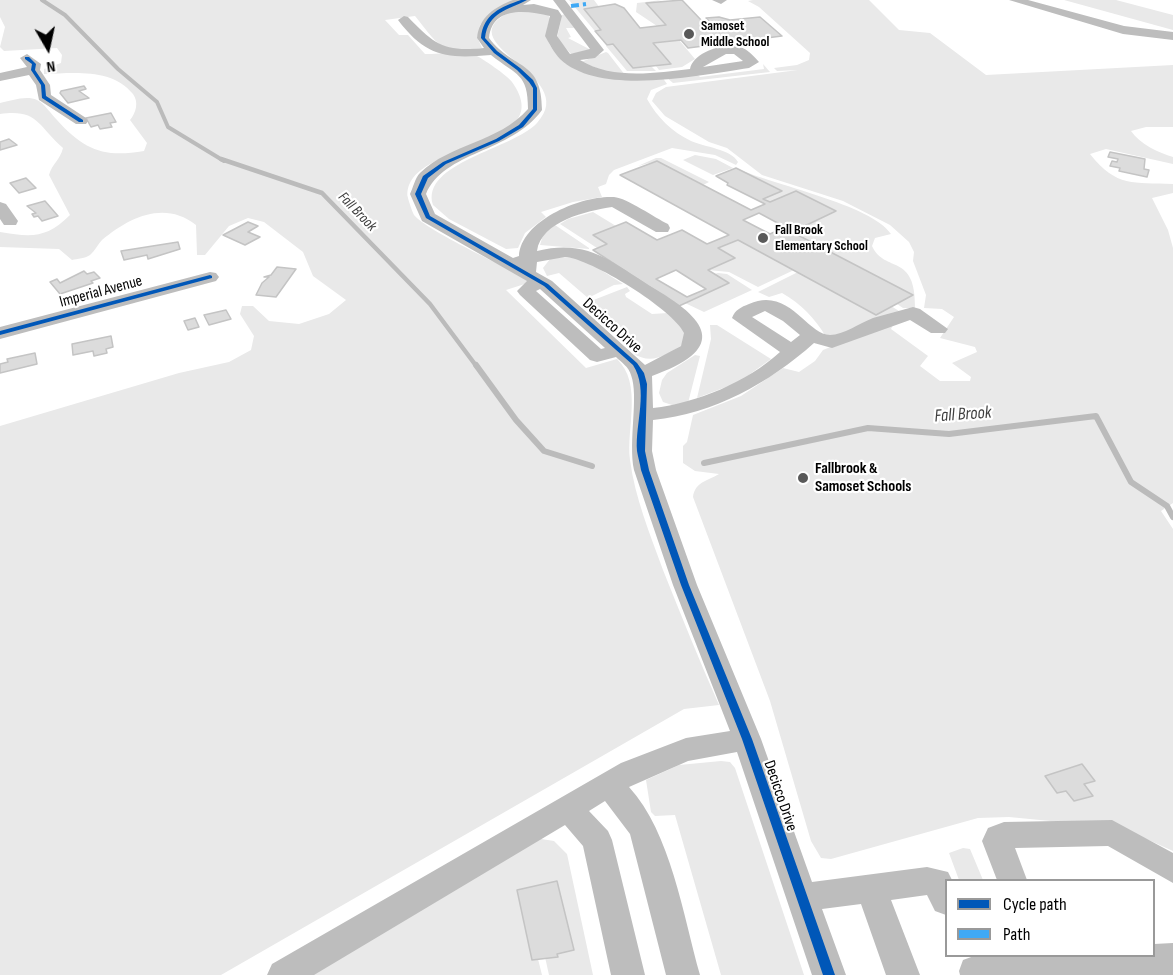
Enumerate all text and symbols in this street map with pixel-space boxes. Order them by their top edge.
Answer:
north arrow [18,18,78,78]
place label: Samoset Middle School [701,18,769,50]
marker: Samoset Middle School [682,27,696,41]
text: N [45,56,57,76]
water label: Fall Brook [334,189,380,235]
place label: Fall Brook Elementary School [775,222,868,255]
marker: Fall Brook Elementary School [756,231,770,245]
street label: Imperial Avenue [57,272,145,312]
street label: Decicco Drive [578,294,646,358]
water label: Fall Brook [934,402,992,428]
place label: Fallbrook & Samoset Schools [815,459,912,497]
marker: Fallbrook & Samoset Schools [796,471,810,485]
street label: Decicco Drive [759,758,801,834]
legend [945,879,1155,957]
text: Cycle path [1003,894,1067,915]
text: Path [1003,924,1031,945]

